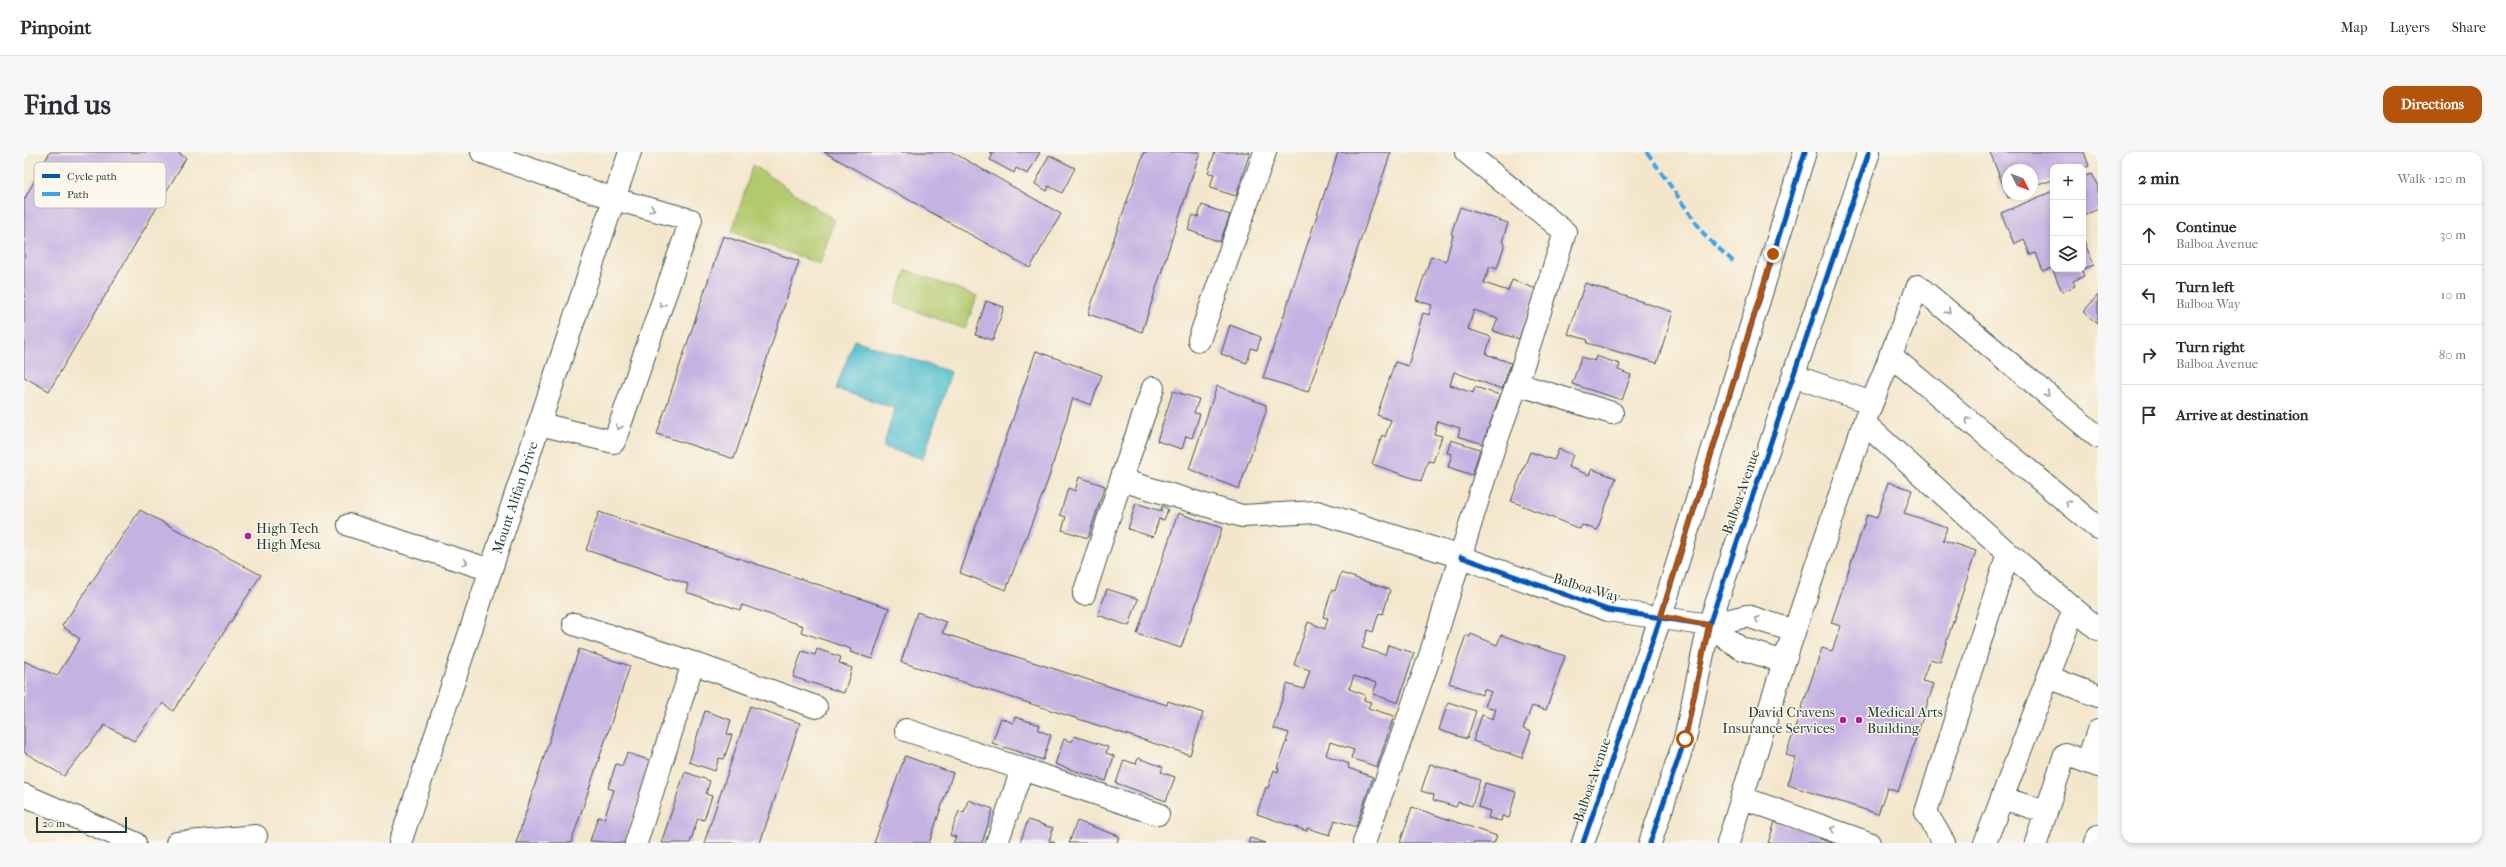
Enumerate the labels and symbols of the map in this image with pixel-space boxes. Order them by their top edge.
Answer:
legend [34,162,166,208]
north arrow [2002,164,2038,200]
text: Cycle path [67,170,118,183]
text: Path [67,188,90,201]
one-way arrow [648,204,655,213]
route end [1764,245,1782,263]
one-way arrow [658,301,666,308]
one-way arrow [1943,306,1950,313]
one-way arrow [2043,390,2050,397]
one-way arrow [1965,417,1973,424]
one-way arrow [616,424,624,431]
street label: Mount Alifan Drive [488,439,541,556]
street label: Balboa Avenue [1719,447,1763,537]
one-way arrow [2065,500,2073,507]
place label: High Tech High Mesa [256,520,321,553]
marker: High Tech High Mesa [243,531,253,541]
one-way arrow [461,558,468,566]
street label: Balboa Way [1551,570,1623,606]
one-way arrow [1754,615,1761,624]
place label: David Cravens Insurance Services [1722,704,1835,737]
place label: Medical Arts Building [1867,704,1943,737]
marker: David Cravens Insurance Services [1838,715,1848,725]
marker: Medical Arts Building [1854,715,1864,725]
route start [1676,730,1694,748]
street label: Balboa Avenue [1570,735,1614,825]
scale bar [36,815,127,834]
one-way arrow [1829,825,1836,833]

